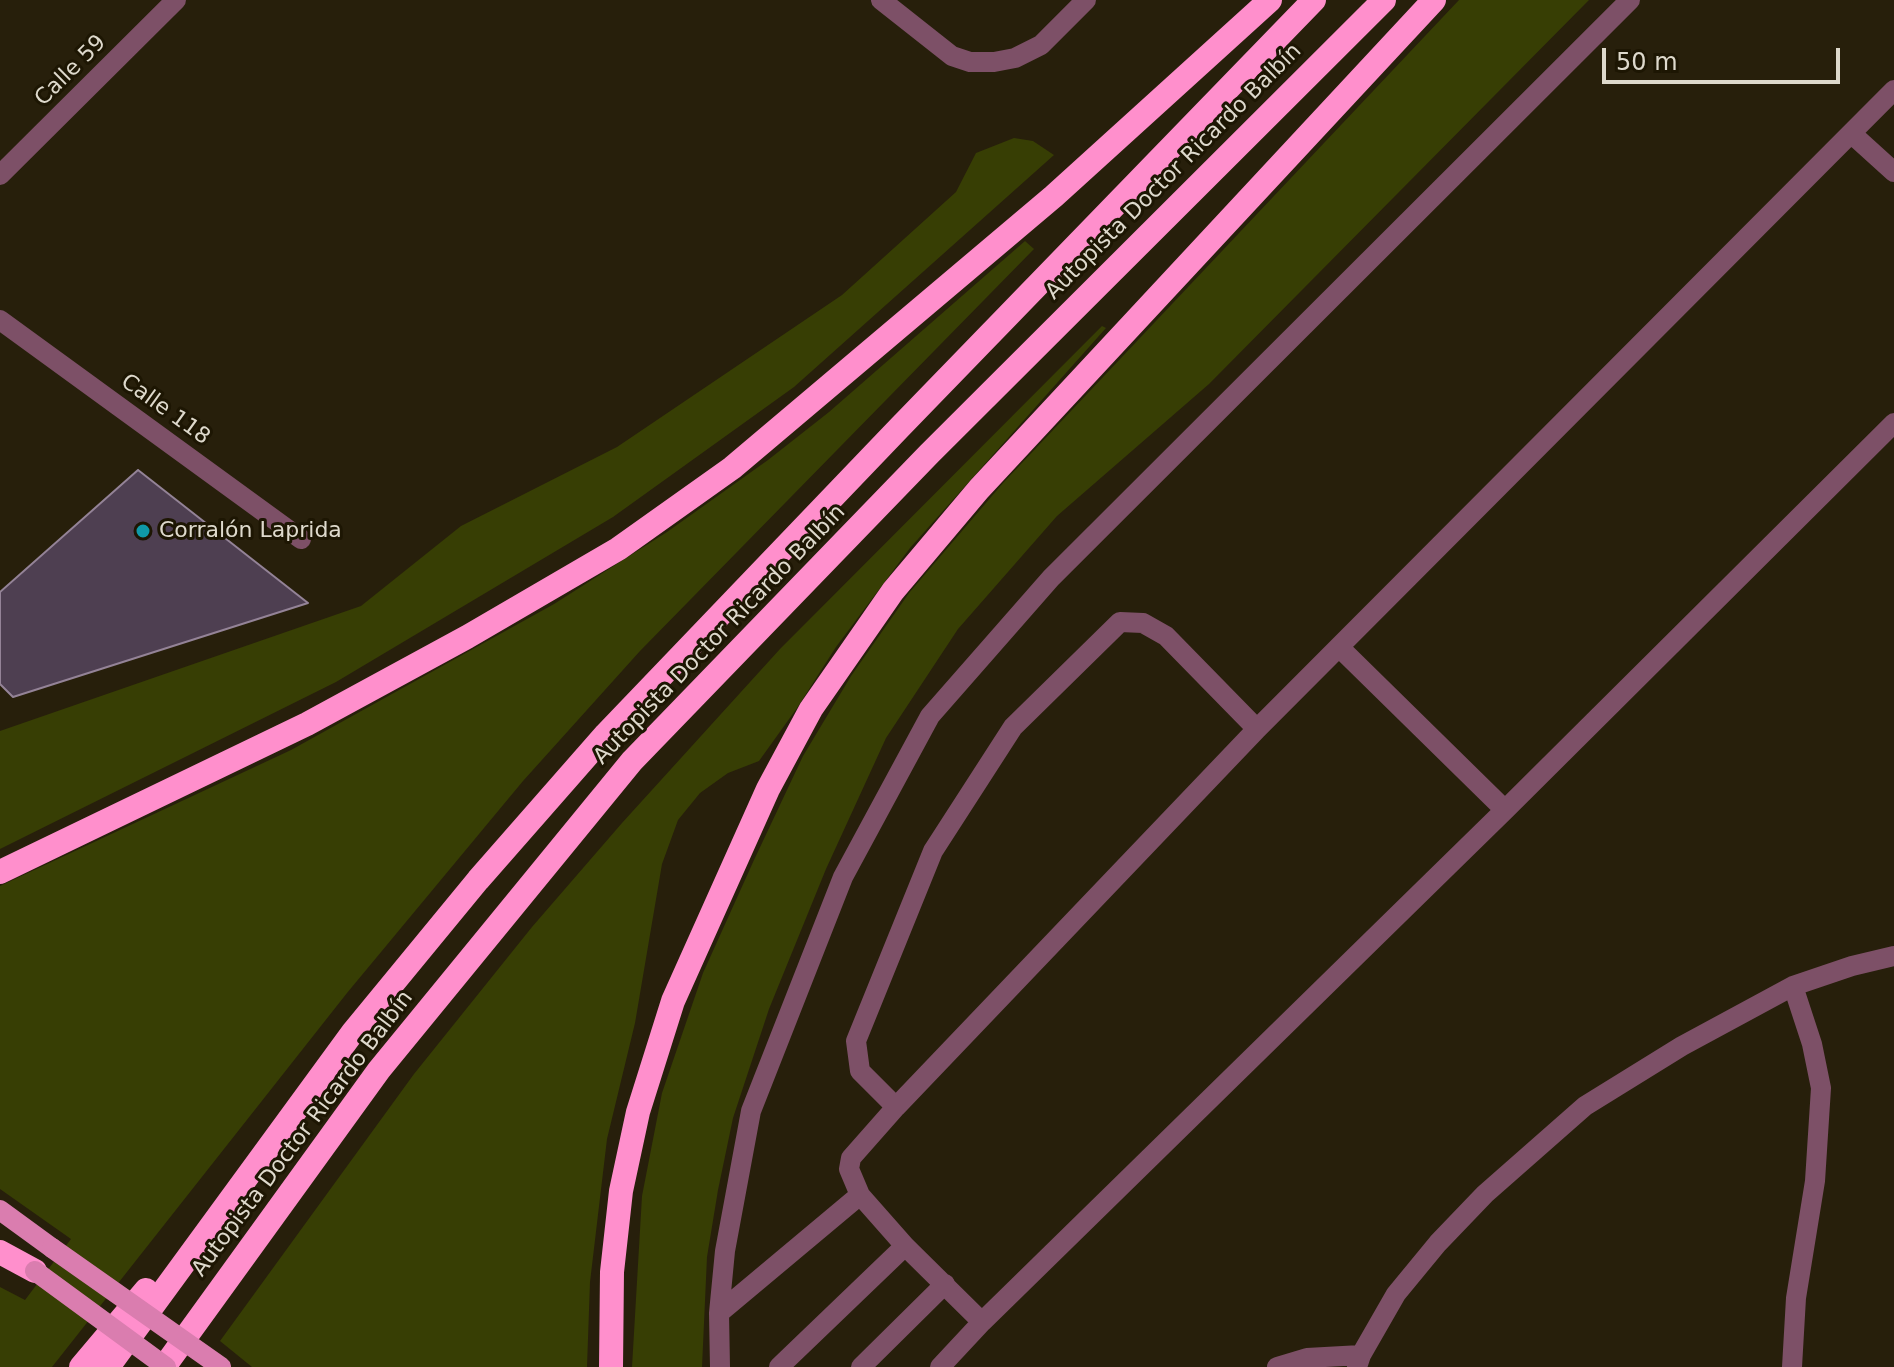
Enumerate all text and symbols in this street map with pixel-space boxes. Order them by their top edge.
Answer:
street label: Calle 59 [30,30,112,112]
scale bar [1606,32,1844,82]
street label: Autopista Doctor Ricardo Balbín [1041,39,1307,305]
text: 50 m [1616,48,1678,76]
street label: Calle 118 [115,369,215,451]
street label: Autopista Doctor Ricardo Balbín [589,500,851,770]
place label: Corralón Laprida [159,518,342,544]
marker: Corralón Laprida [134,522,152,540]
street label: Autopista Doctor Ricardo Balbín [187,986,419,1282]

